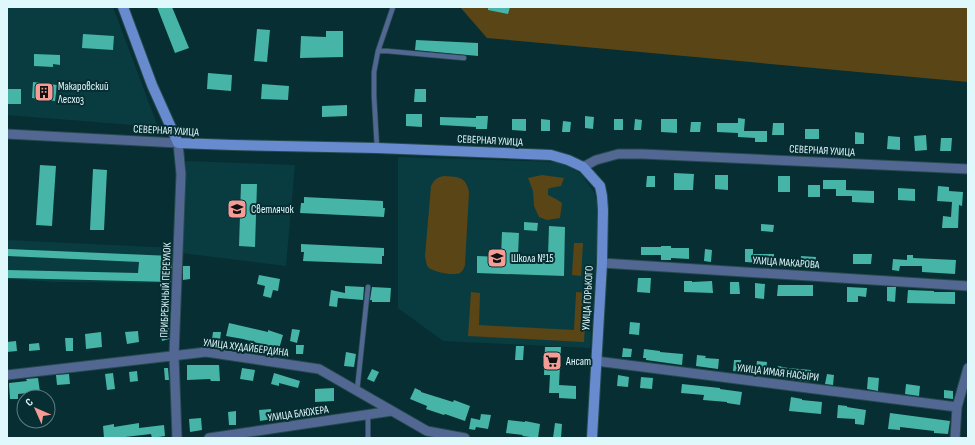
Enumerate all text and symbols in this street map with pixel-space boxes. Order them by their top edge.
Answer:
place label: Макаровский Лесхоз [57,80,109,106]
building icon: Макаровский Лесхоз [33,81,55,103]
street label: СЕВЕРНАЯ УЛИЦА [133,122,199,139]
street label: СЕВЕРНАЯ УЛИЦА [457,132,523,149]
street label: СЕВЕРНАЯ УЛИЦА [789,142,855,159]
school or university icon: Светлячок [226,198,248,220]
place label: Светлячок [251,203,295,216]
street label: ПРИБРЕЖНЫЙ ПЕРЕУЛОК [156,242,174,338]
school or university icon: Школа №15 [486,247,508,269]
place label: Школа №15 [511,252,554,265]
street label: УЛИЦА МАКАРОВА [752,254,820,271]
street label: УЛИЦА ГОРЬКОГО [579,265,596,331]
street label: УЛИЦА ХУДАЙБЕРДИНА [202,335,290,359]
supermarket icon: Ансат [541,350,563,372]
place label: Ансат [565,355,591,368]
street label: УЛИЦА ИМАЯ НАСЫРИ [736,361,820,384]
north arrow [16,389,56,429]
text: С [23,395,36,409]
street label: УЛИЦА БЛЮХЕРА [267,403,330,424]

